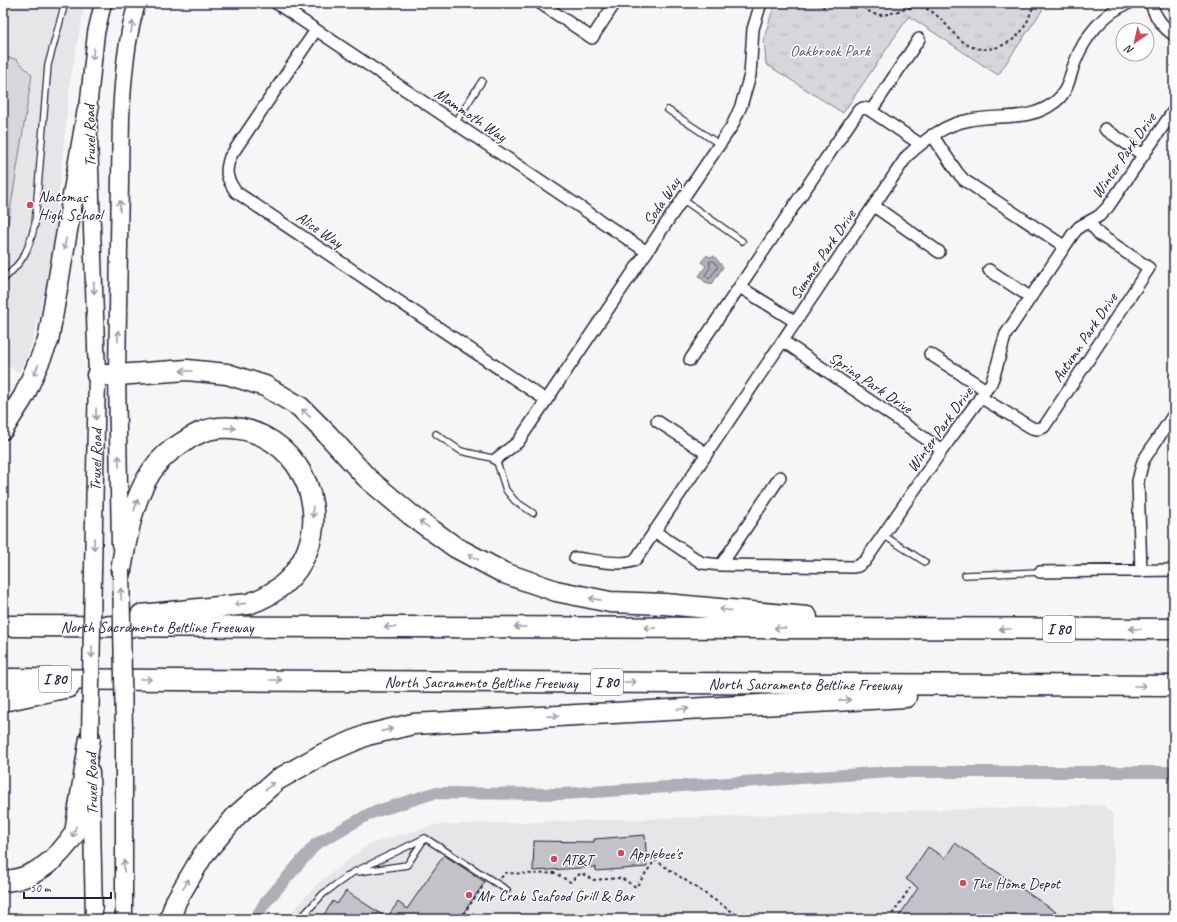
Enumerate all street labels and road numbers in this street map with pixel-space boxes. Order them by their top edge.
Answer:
street label: Mammoth Way [430,83,512,147]
street label: Truxel Road [79,102,101,167]
street label: Winter Park Drive [1087,107,1162,202]
street label: Soda Way [639,173,686,229]
street label: Summer Park Drive [785,204,861,303]
street label: Alice Way [292,207,348,254]
street label: Autumn Park Drive [1048,288,1123,386]
street label: Spring Park Drive [825,348,917,419]
street label: Winter Park Drive [902,382,978,476]
street label: Truxel Road [86,426,107,491]
road number: I 80 [1043,616,1075,642]
street label: North Sacramento Beltline Freeway [61,617,255,638]
road number: I 80 [39,666,71,692]
road number: I 80 [591,669,623,695]
street label: North Sacramento Beltline Freeway [384,672,579,693]
street label: North Sacramento Beltline Freeway [708,674,903,695]
street label: Truxel Road [81,750,103,815]

